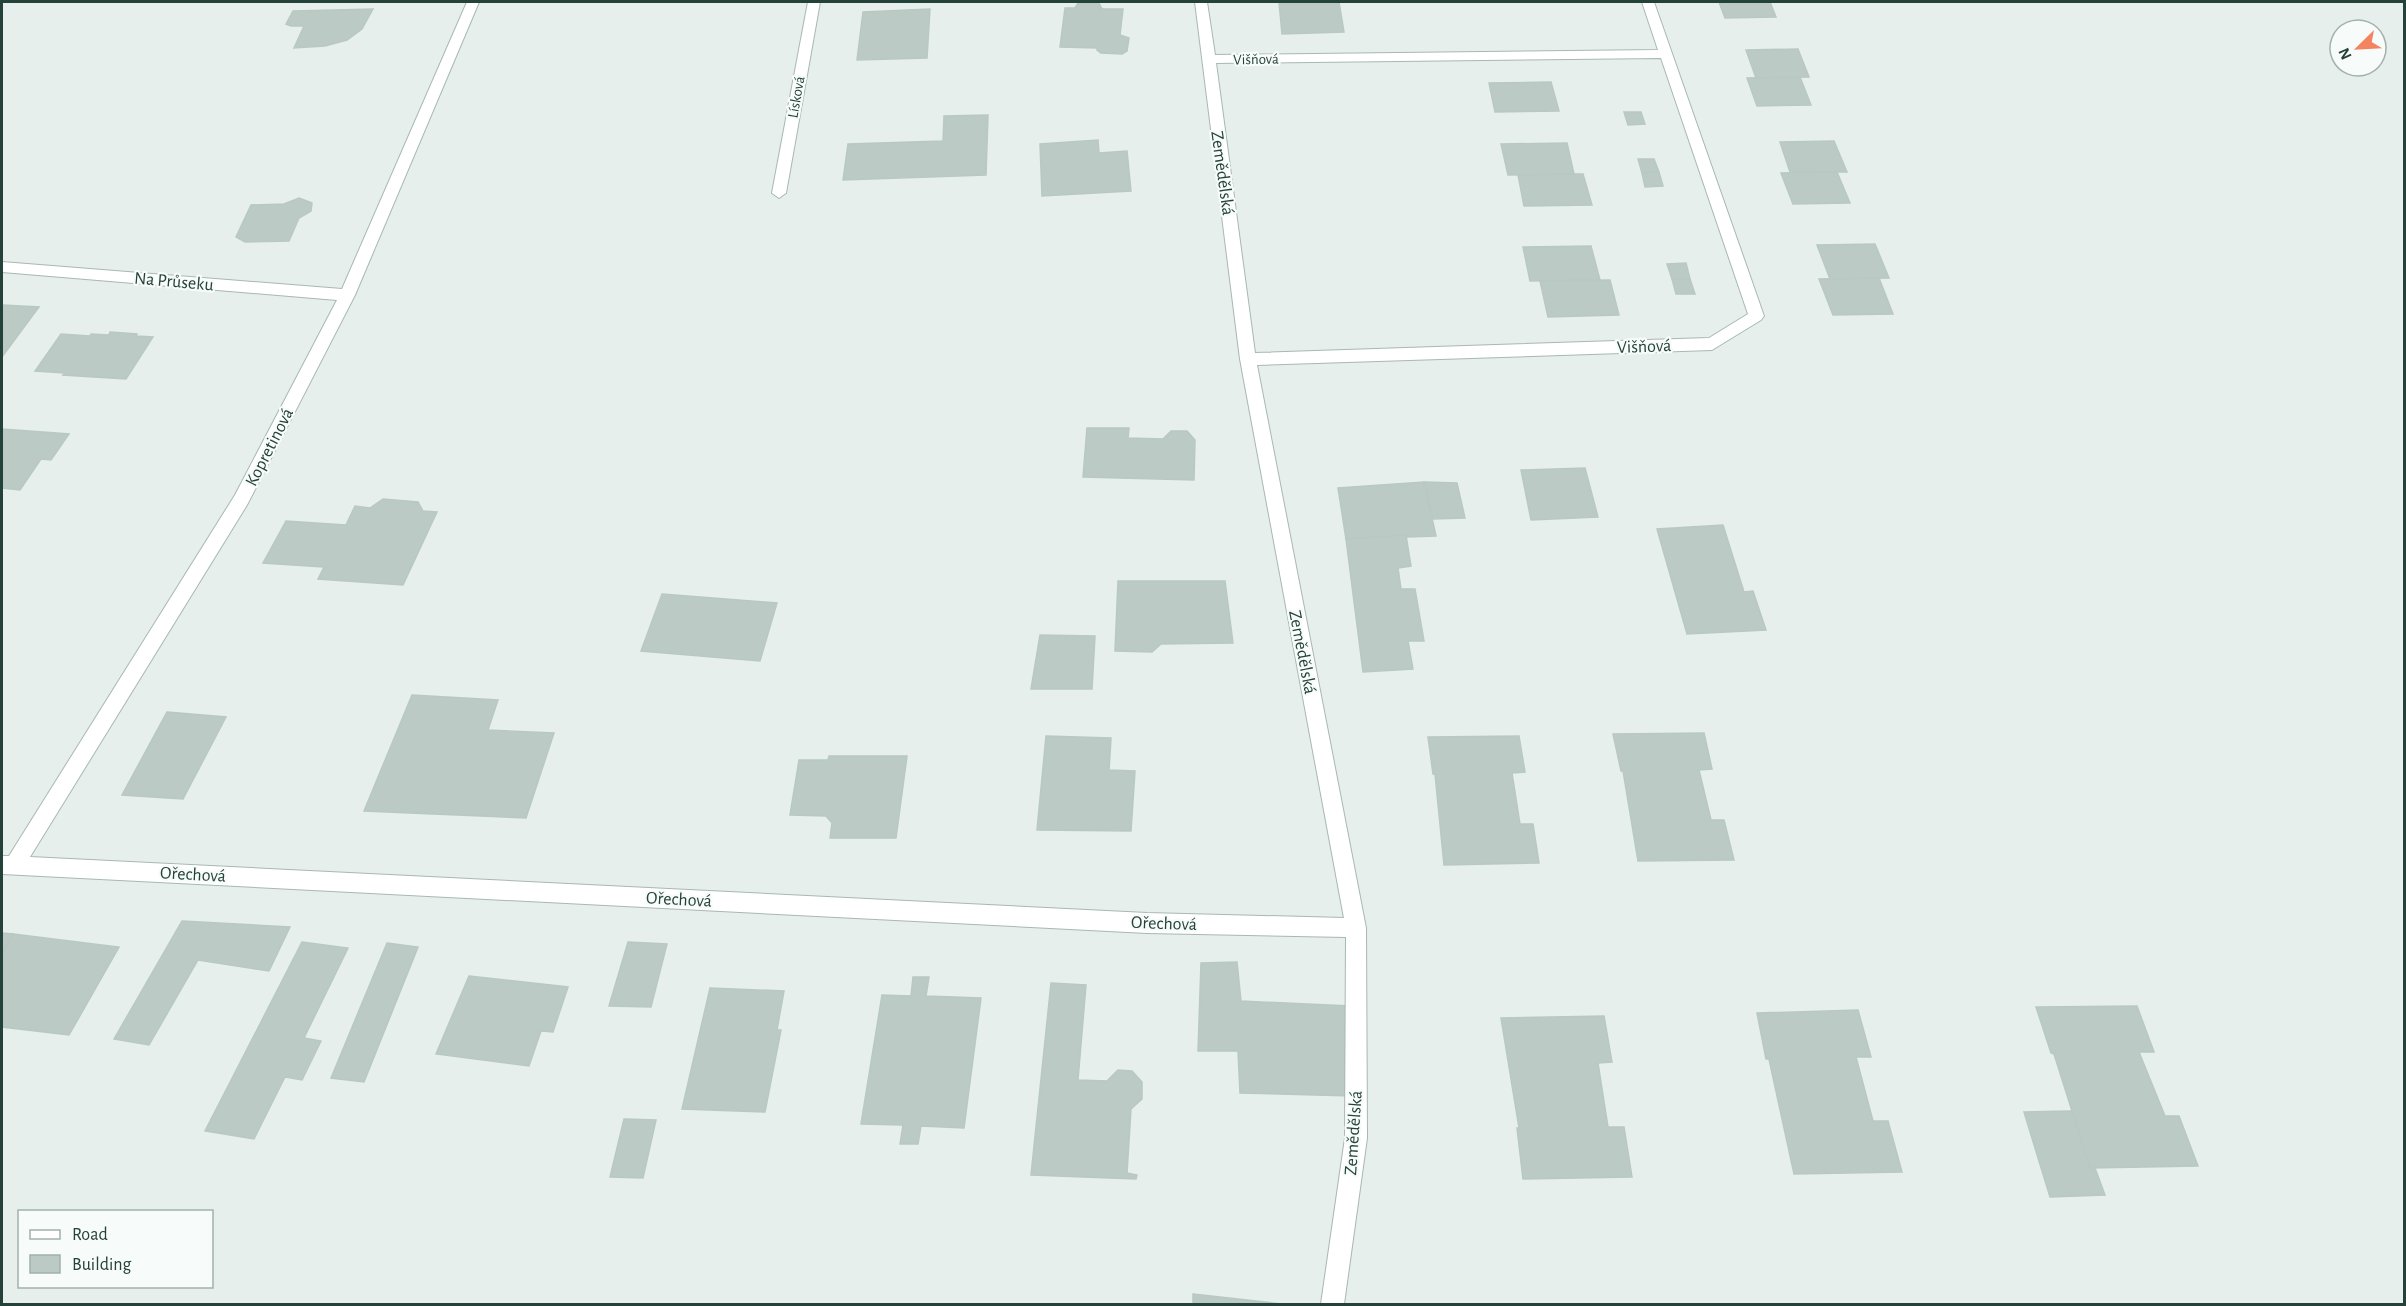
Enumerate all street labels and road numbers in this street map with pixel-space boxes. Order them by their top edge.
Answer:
street label: Višňová [1233,52,1279,67]
street label: Lísková [785,75,808,119]
street label: Zemědělská [1207,130,1237,216]
street label: Na Průseku [133,270,214,294]
street label: Višňová [1616,337,1672,357]
street label: Kopretinová [243,406,297,489]
street label: Zemědělská [1285,609,1319,696]
street label: Ořechová [159,864,226,886]
street label: Ořechová [645,889,712,911]
street label: Ořechová [1131,914,1197,934]
street label: Zemědělská [1342,1090,1366,1176]

